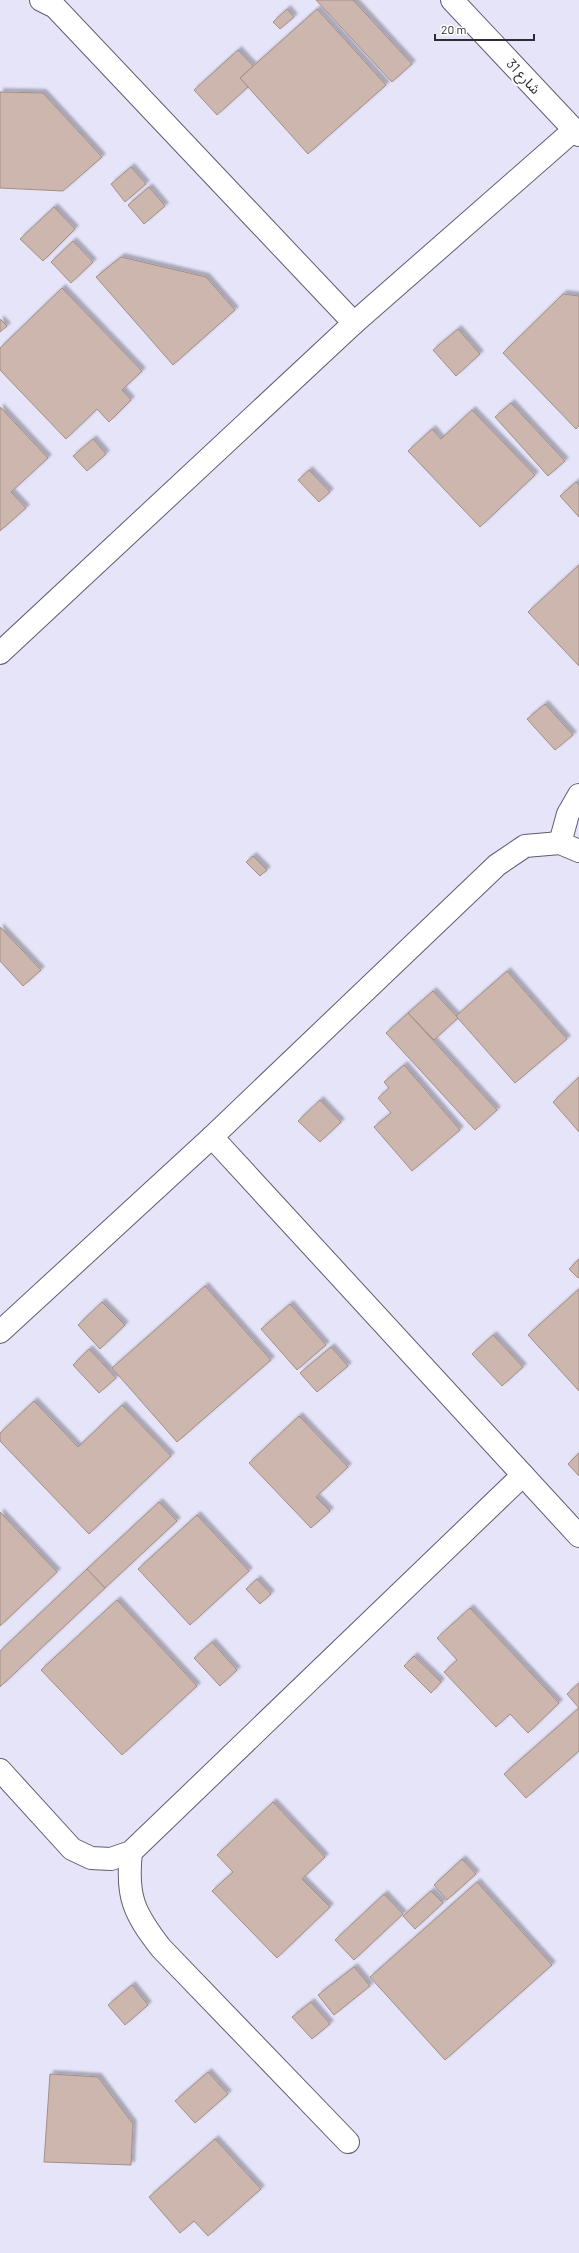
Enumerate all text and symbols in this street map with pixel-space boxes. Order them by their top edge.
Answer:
scale bar [435,16,534,42]
text: 20 m [441,22,467,36]
street label: شارع 31 [501,55,545,99]

